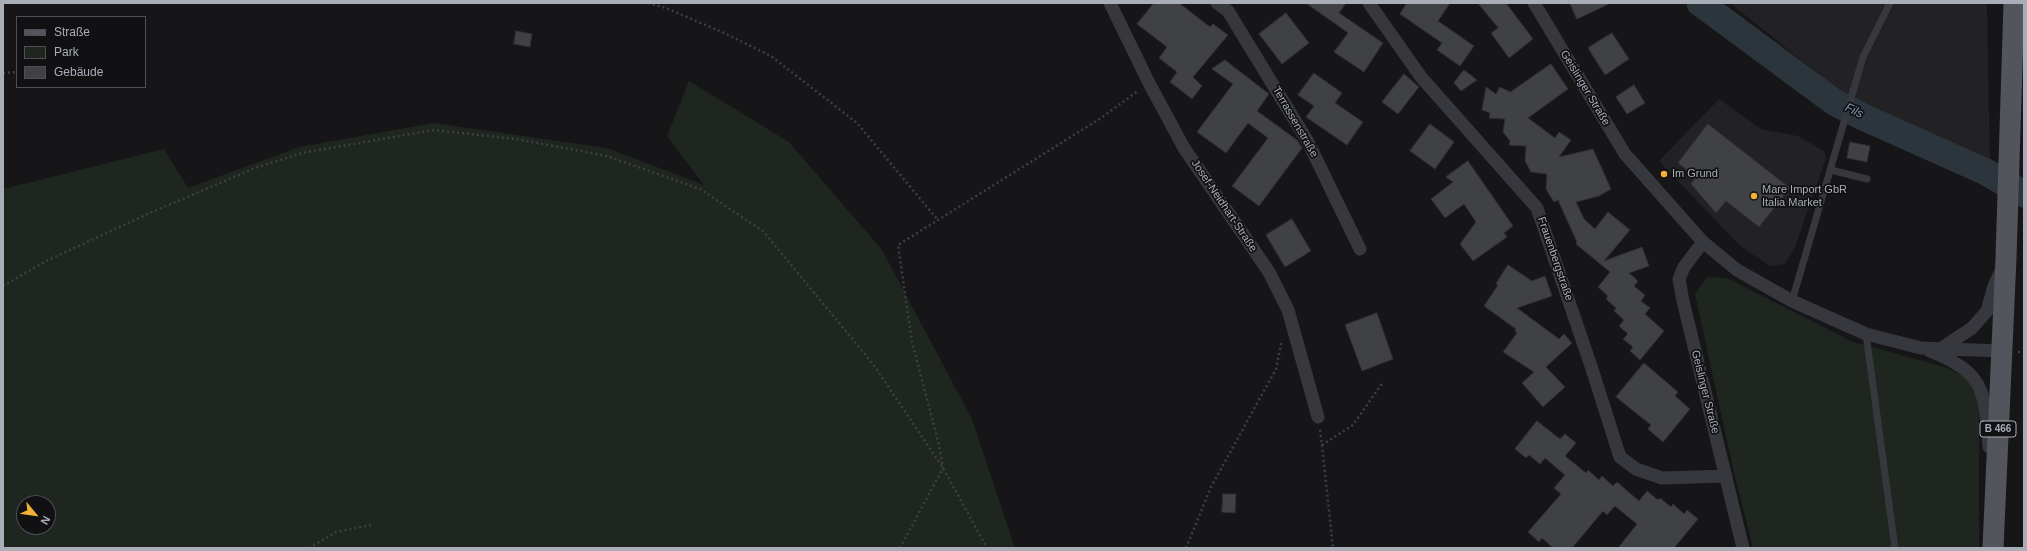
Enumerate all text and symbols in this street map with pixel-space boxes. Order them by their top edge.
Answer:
legend [16,16,146,88]
text: Straße [54,25,90,39]
text: Park [54,45,79,59]
street label: Geislinger Straße [1557,48,1613,128]
text: Gebäude [54,65,103,79]
street label: Terrassenstraße [1269,84,1321,160]
water label: Fils [1843,101,1865,121]
street label: Josef-Neidhart-Straße [1188,157,1260,255]
place label: Im Grund [1672,167,1718,181]
marker: Im Grund [1659,169,1669,179]
place label: Mare Import GbR Italia Market [1762,183,1847,209]
marker: Mare Import GbR Italia Market [1749,191,1759,201]
street label: Frauenbergstraße [1534,215,1576,303]
street label: Geislinger Straße [1688,349,1722,435]
road number: B 466 [1980,421,2016,437]
north arrow [16,495,56,535]
text: N [38,514,53,527]

